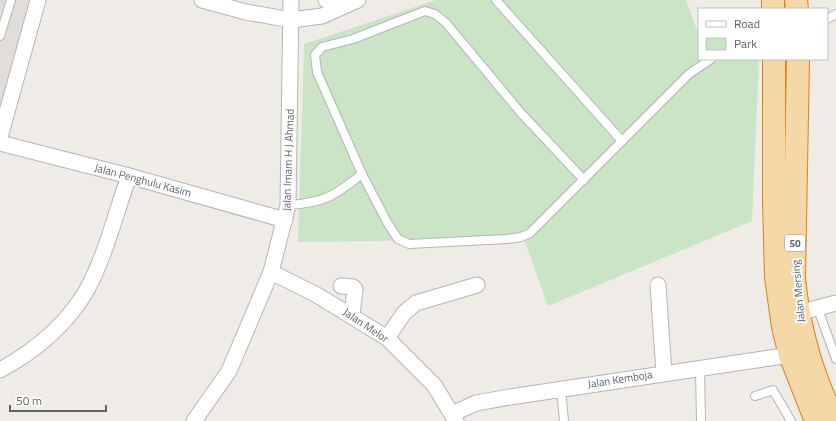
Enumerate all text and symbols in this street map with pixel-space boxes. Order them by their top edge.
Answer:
legend [698,8,828,60]
text: Road [734,14,760,33]
text: Park [734,34,757,53]
street label: Jalan Imam H J Ahmad [278,108,298,212]
street label: Jalan Penghulu Kasim [93,159,193,201]
road number: 50 [785,235,805,251]
street label: Jalan Mersing [787,259,809,323]
street label: Jalan Melor [340,304,392,346]
street label: Jalan Kemboja [586,366,654,392]
scale bar [10,387,106,413]
text: 50 m [16,391,42,410]

